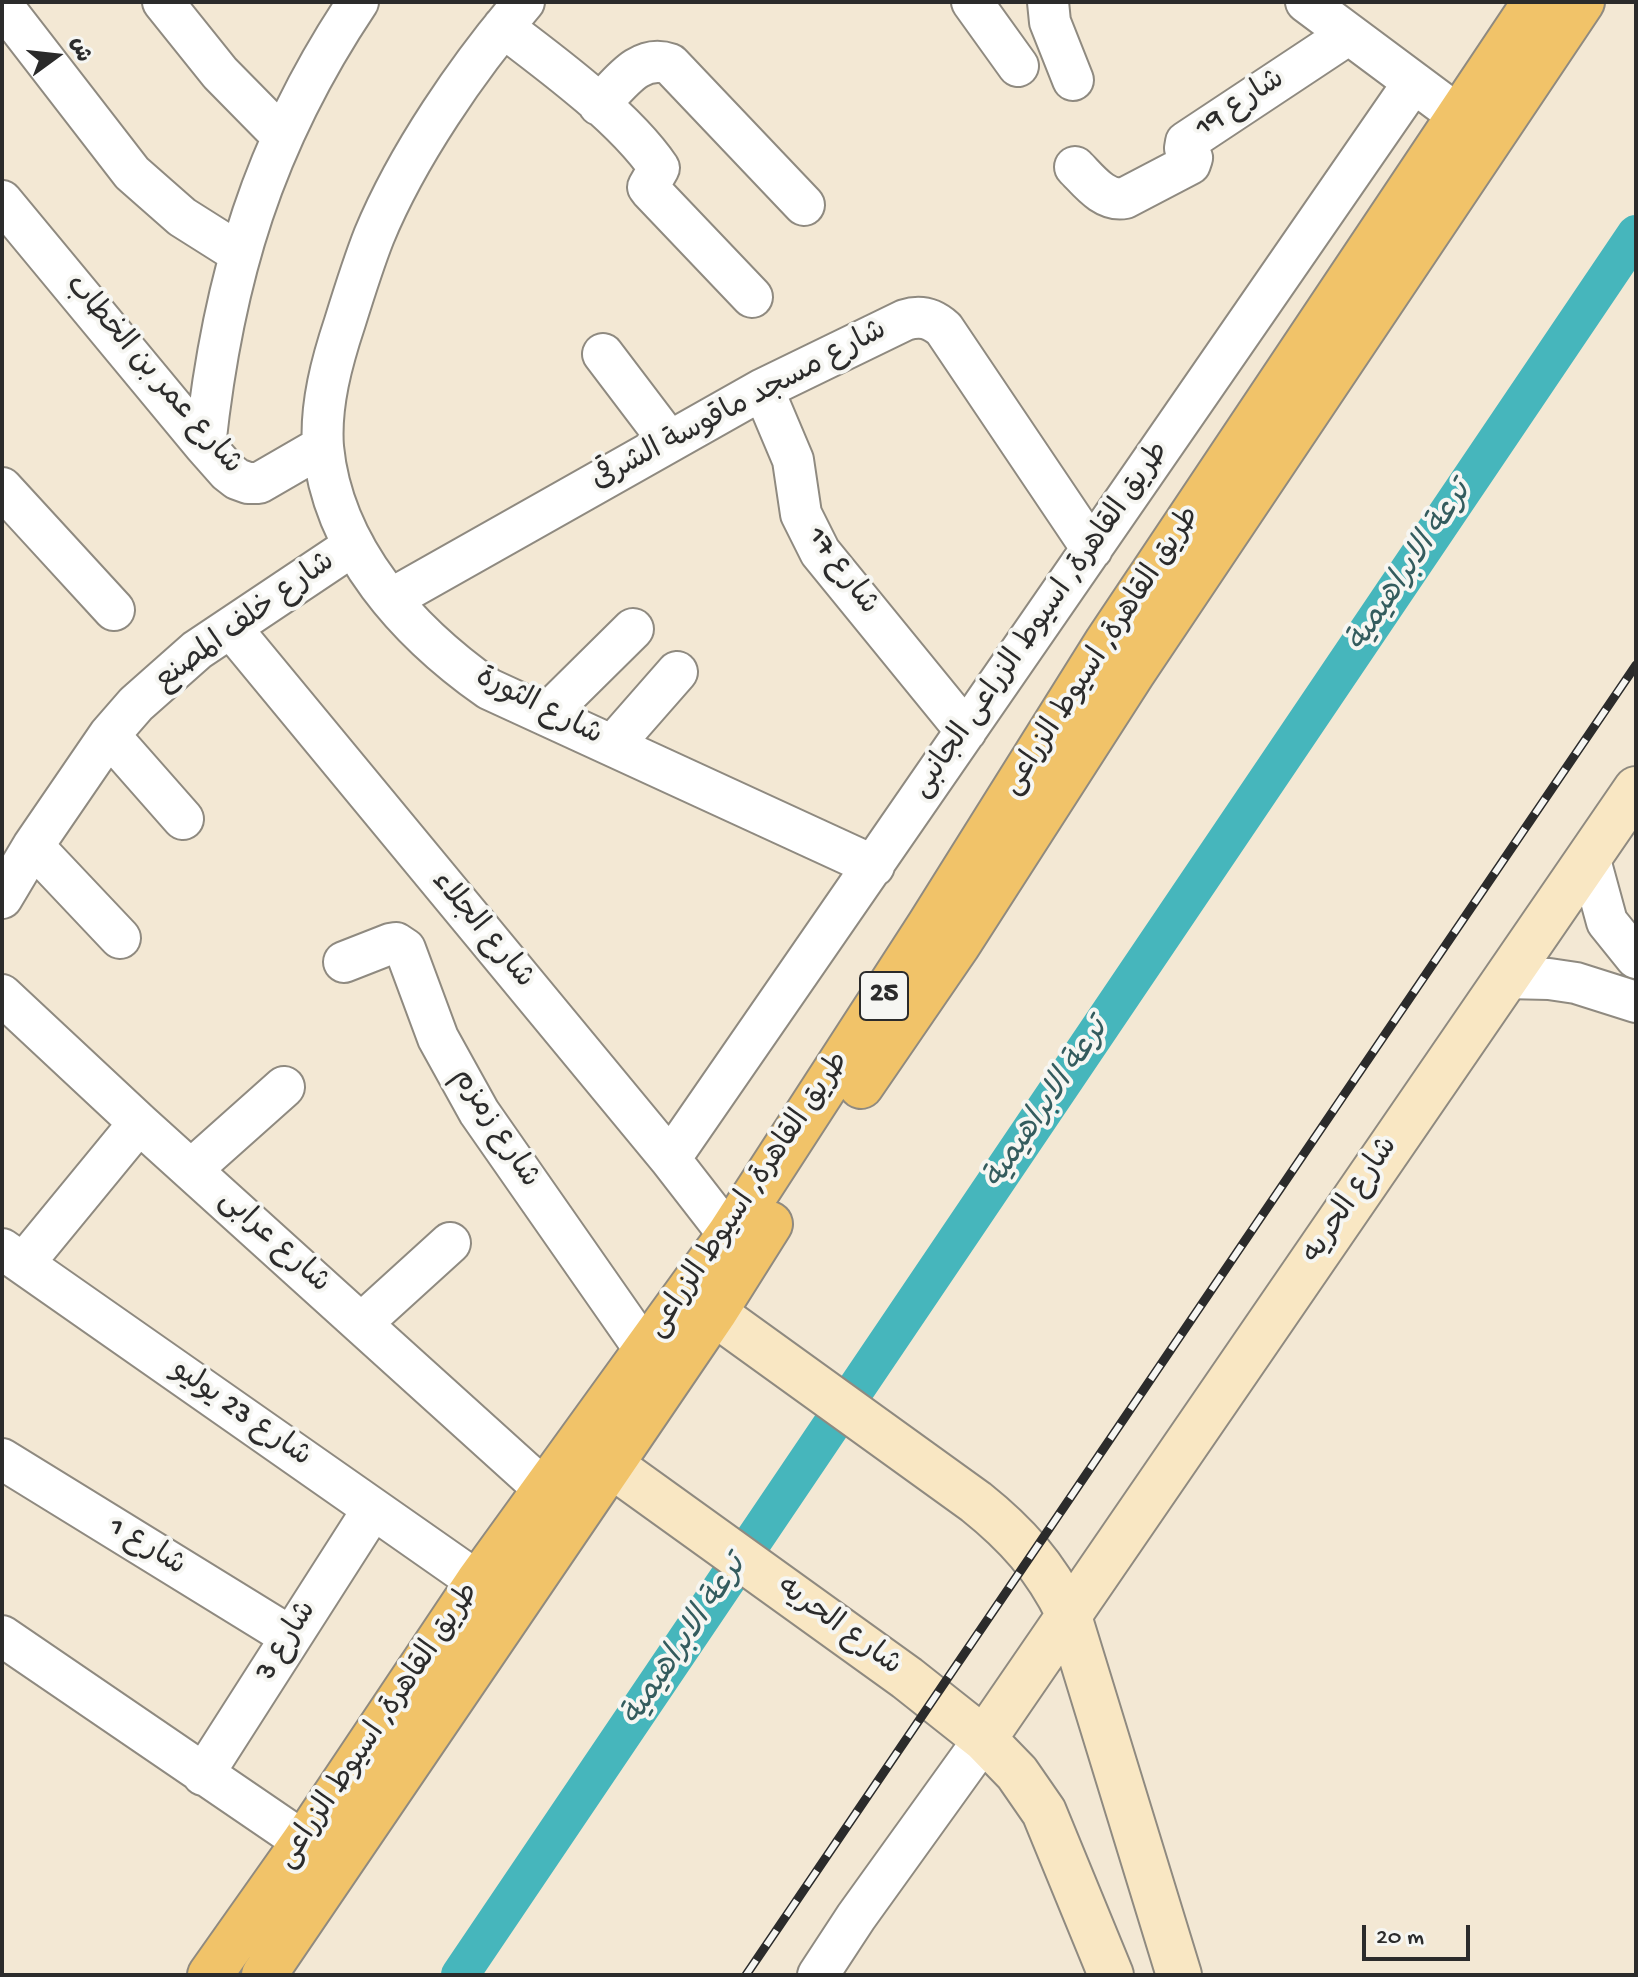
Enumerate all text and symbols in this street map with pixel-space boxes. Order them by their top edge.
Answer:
north arrow [16,16,96,96]
text: ش [63,35,95,65]
street label: شارع 19 [1190,63,1292,147]
street label: شارع عمر بن الخطاب [56,269,248,483]
street label: شارع مسجد ماقوسة الشرقى [586,314,894,500]
street label: طريق القاهرة, اسيوط الزراعى الجانبى [905,436,1179,806]
water label: ترعة الابراهيمية [1340,475,1482,661]
street label: طريق القاهرة, اسيوط الزراعى [996,501,1210,803]
street label: شارع 17 [797,521,885,623]
street label: شارع خلف المصنع [149,546,343,700]
street label: شارع الثورة [469,661,607,755]
street label: شارع الجلاء [422,865,540,997]
road number: 25 [860,972,908,1020]
water label: ترعة الابراهيمية [977,1012,1119,1198]
street label: طريق القاهرة, اسيوط الزراعى [641,1046,859,1346]
street label: شارع زمزم [442,1063,546,1195]
street label: شارع الحريه [1296,1131,1408,1271]
street label: شارع عرابى [210,1184,336,1302]
street label: شارع 23 يوليو [163,1354,317,1476]
street label: شارع 1 [101,1510,191,1586]
water label: ترعة الابراهيمية [615,1549,757,1735]
street label: شارع الحريه [769,1571,907,1685]
street label: طريق القاهرة, اسيوط الزراعى [271,1577,489,1877]
street label: شارع 3 [250,1595,326,1689]
scale bar [1366,1909,1474,1959]
text: 20 m [1376,1924,1424,1953]

